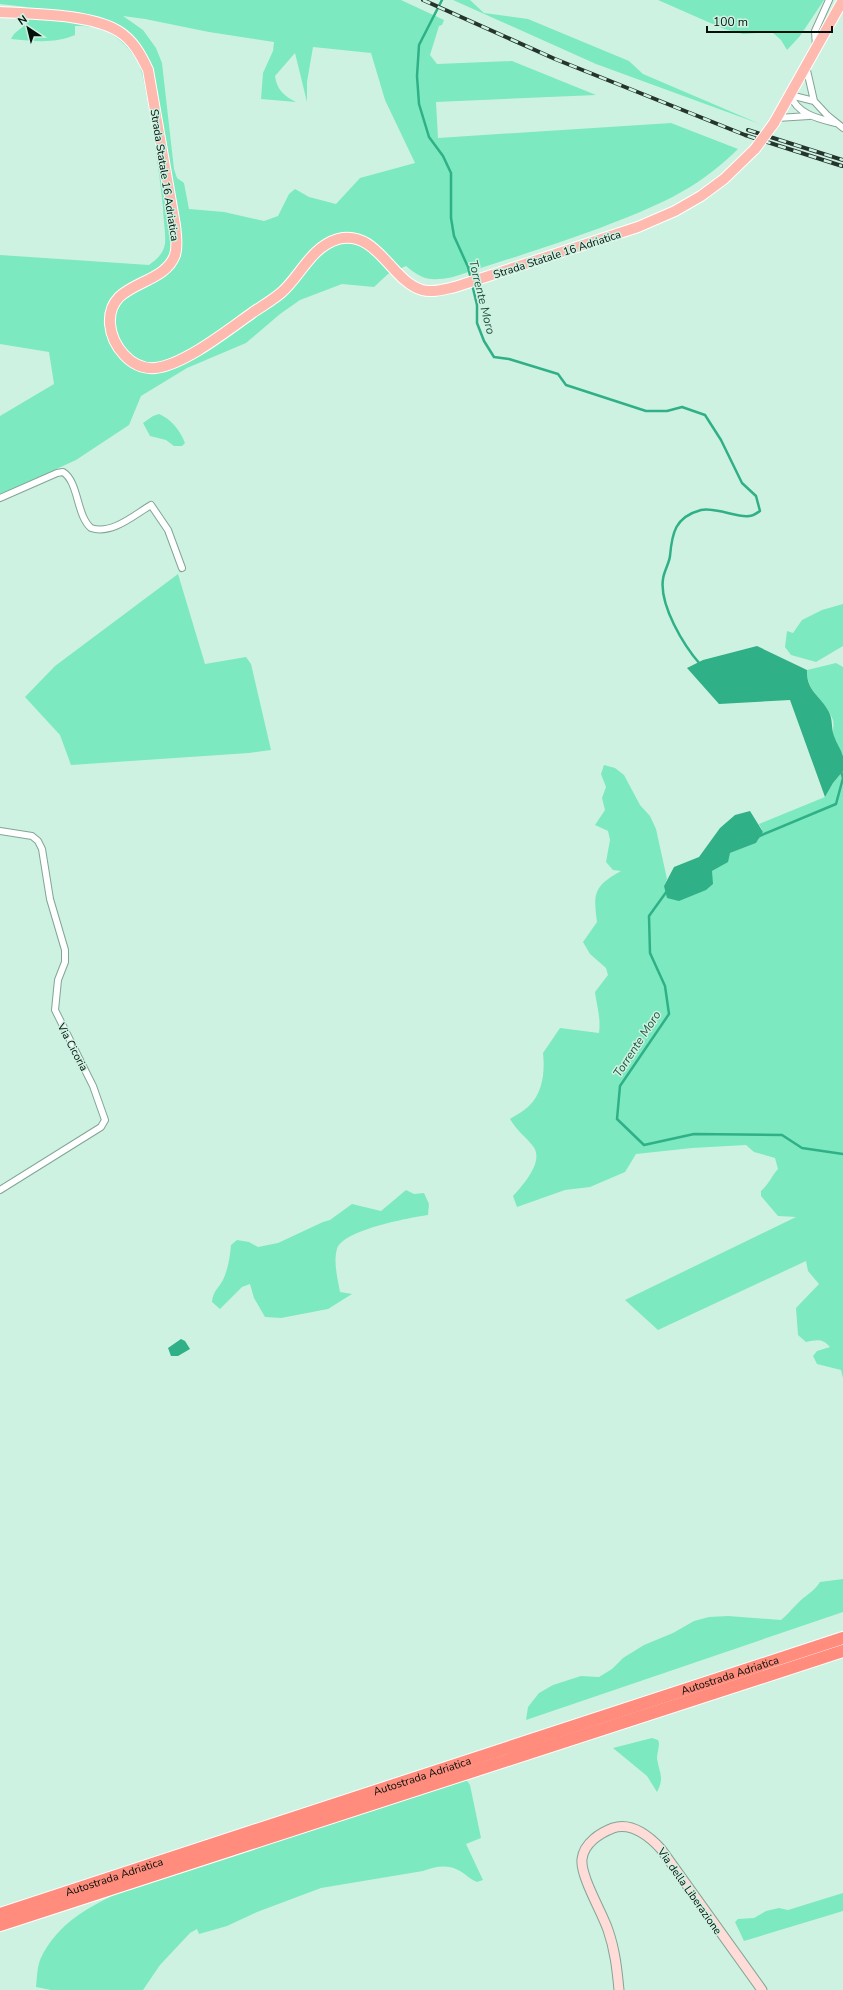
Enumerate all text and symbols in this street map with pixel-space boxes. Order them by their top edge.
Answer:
north arrow [8,8,48,48]
scale bar [707,8,832,34]
text: N [15,12,30,29]
text: 100 m [713,14,748,30]
street label: Strada Statale 16 Adriatica [147,108,182,242]
street label: Strada Statale 16 Adriatica [491,227,623,282]
water label: Torrente Moro [465,258,499,336]
water label: Torrente Moro [610,1007,665,1080]
street label: Via Cicoria [53,1020,92,1074]
street label: Autostrada Adriatica [679,1652,781,1699]
street label: Autostrada Adriatica [371,1753,473,1799]
street label: Via della Liberazione [653,1844,725,1938]
street label: Autostrada Adriatica [63,1854,165,1900]

